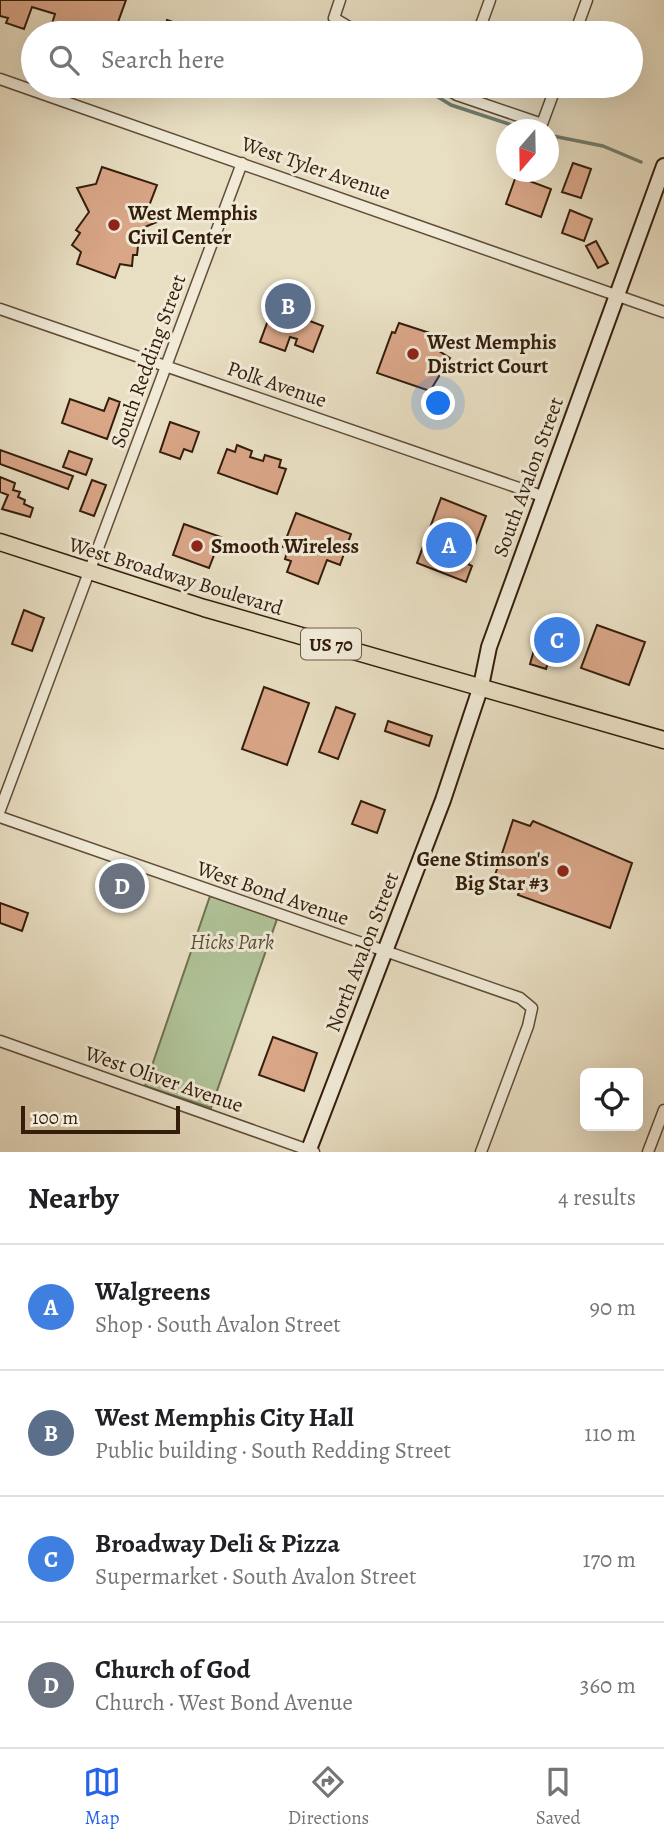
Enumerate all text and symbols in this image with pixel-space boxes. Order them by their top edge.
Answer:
search box [21,21,643,98]
icon: search [45,41,83,79]
text: Search here [101,42,225,77]
north arrow [496,119,559,182]
street label: West Tyler Avenue [237,129,394,207]
place label: West Memphis Civil Center [127,199,258,251]
marker: West Memphis Civil Center [106,217,122,233]
street label: South Redding Street [104,270,192,452]
pin: B [265,280,311,332]
place label: West Memphis District Court [426,328,557,380]
marker: West Memphis District Court [405,346,421,362]
street label: Polk Avenue [224,354,330,414]
your location [421,386,455,420]
street label: South Avalon Street [486,393,570,561]
pin: A [426,519,472,571]
street label: West Broadway Boulevard [65,530,287,622]
place label: Smooth Wireless [211,532,359,560]
marker: Smooth Wireless [189,538,205,554]
pin: C [534,614,580,666]
road number: US 70 [301,628,361,660]
place label: Gene Stimson's Big Star #3 [416,845,549,897]
street label: West Bond Avenue [192,854,353,932]
pin: D [99,860,145,912]
marker: Gene Stimson's Big Star #3 [555,863,571,879]
street label: North Avalon Street [319,868,405,1036]
park label: Hicks Park [190,928,274,956]
street label: West Oliver Avenue [80,1038,247,1119]
map controls [580,1068,643,1131]
button: locate [580,1068,643,1131]
scale bar [21,1103,180,1135]
text: 100 m [32,1105,78,1131]
text: Nearby [28,1178,119,1218]
text: 4 results [558,1182,636,1213]
text: Walgreens [95,1274,211,1309]
text: A [44,1292,58,1323]
text: 90 m [590,1292,636,1323]
text: Shop · South Avalon Street [95,1309,341,1340]
text: West Memphis City Hall [95,1400,354,1435]
text: B [44,1418,58,1449]
text: 110 m [584,1418,636,1449]
text: Public building · South Redding Street [95,1435,451,1466]
text: Broadway Deli & Pizza [95,1526,340,1561]
text: C [44,1544,58,1575]
text: 170 m [583,1544,636,1575]
text: Supermarket · South Avalon Street [95,1561,416,1592]
text: Church of God [95,1652,250,1687]
text: D [43,1670,59,1701]
text: 360 m [580,1670,636,1701]
text: Church · West Bond Avenue [95,1687,353,1718]
tab: Map [83,1763,121,1831]
tab: Directions [288,1763,369,1831]
tab: Saved [536,1763,581,1831]

